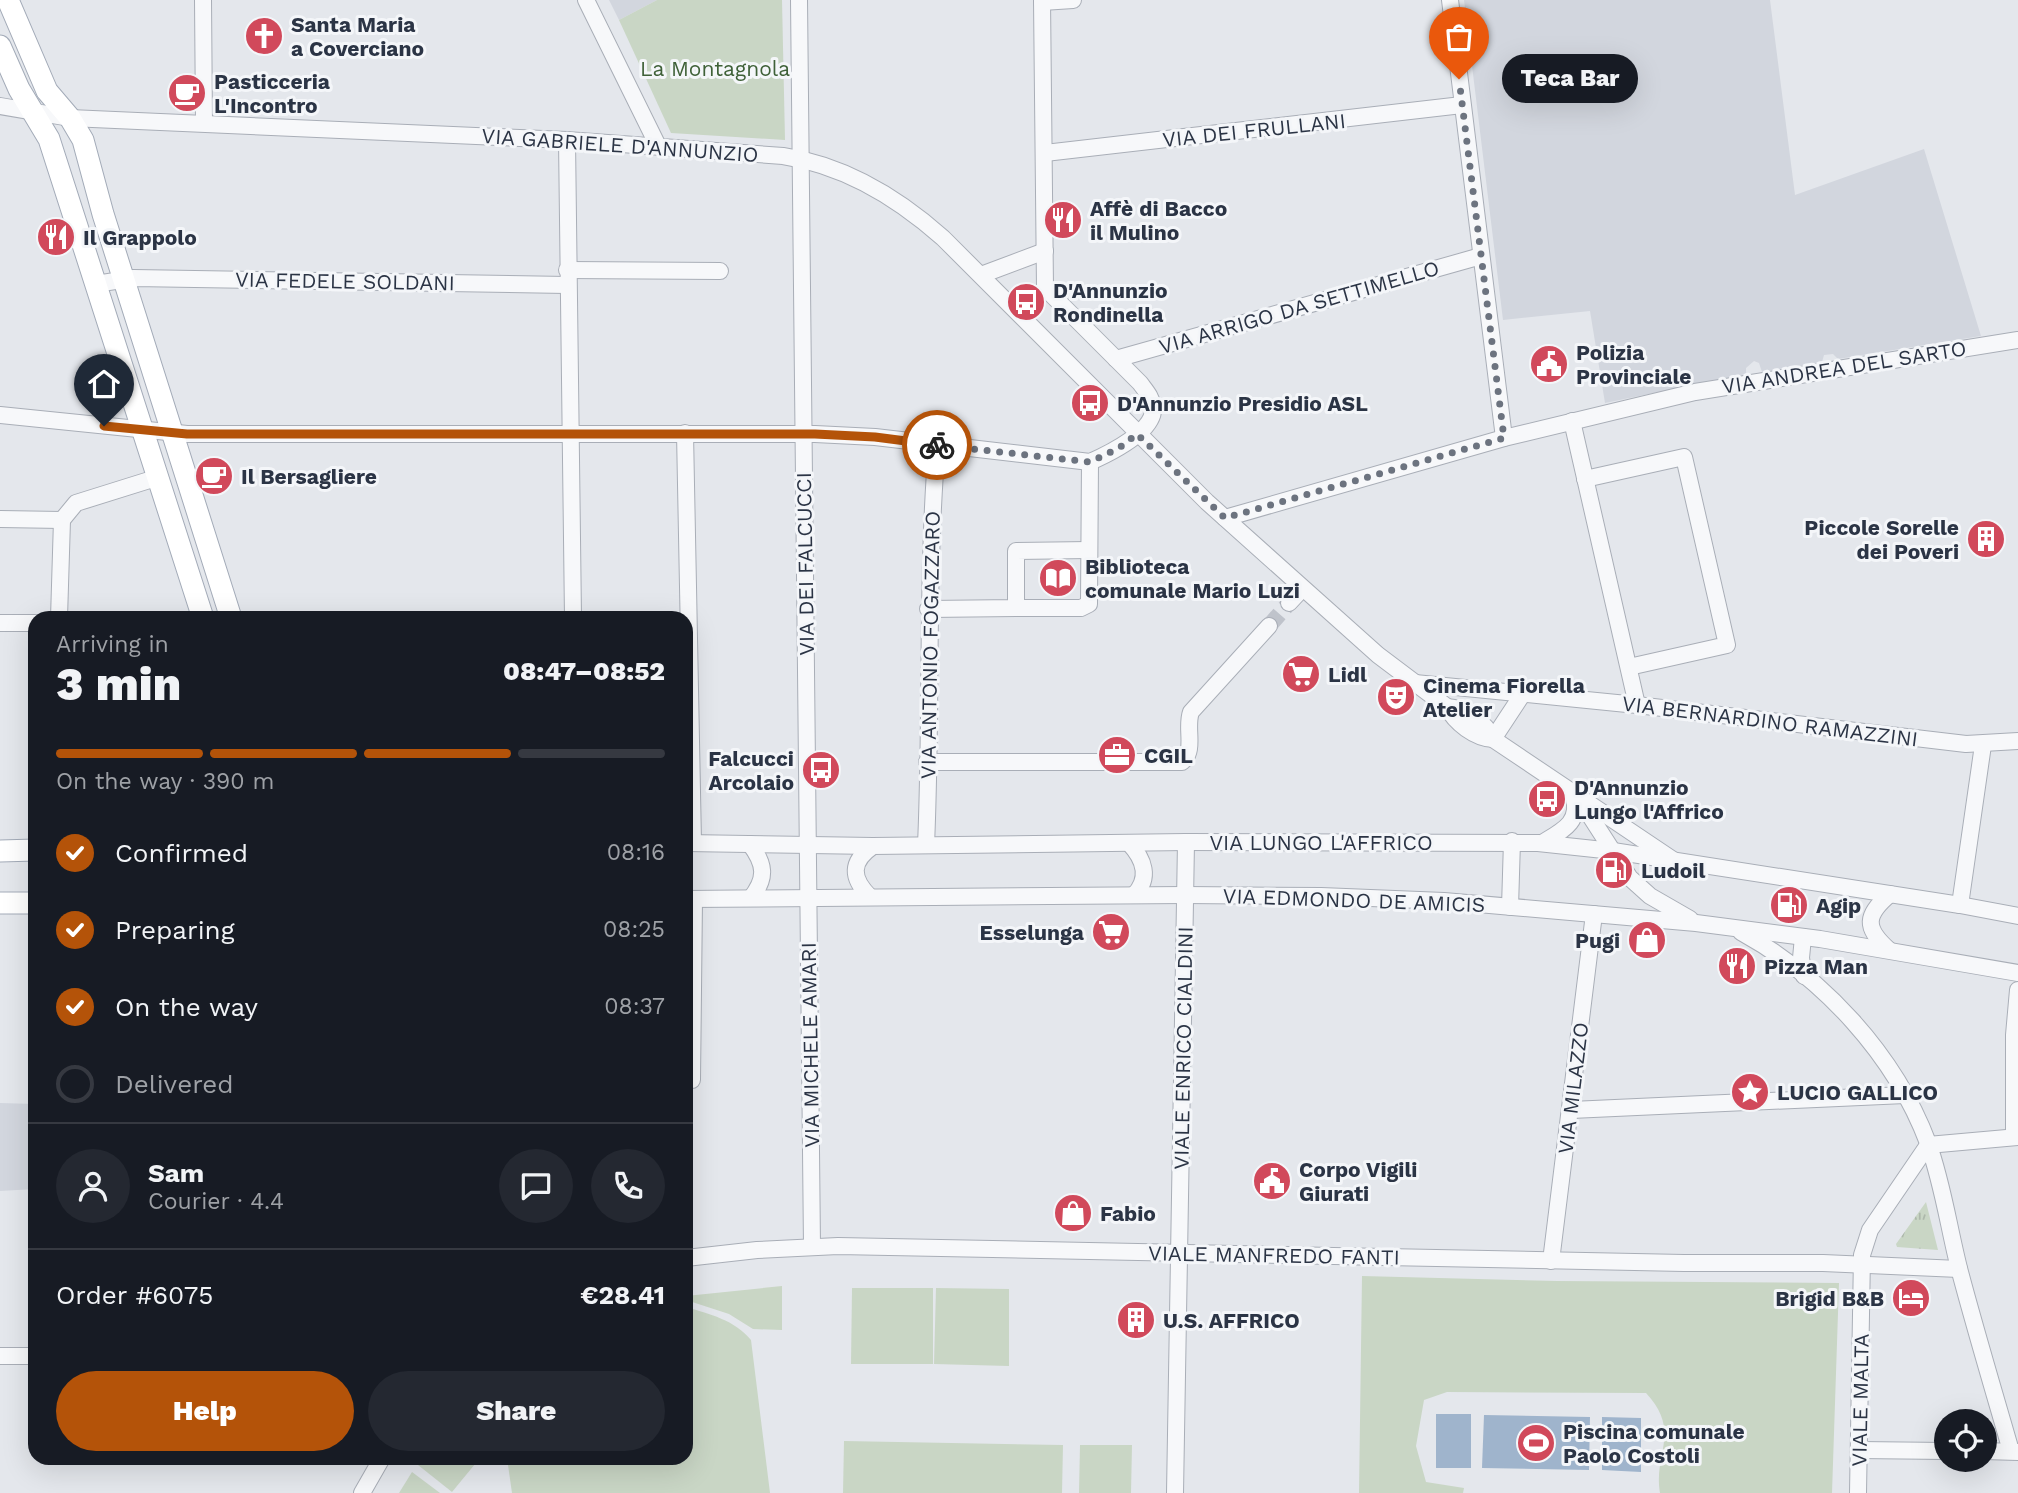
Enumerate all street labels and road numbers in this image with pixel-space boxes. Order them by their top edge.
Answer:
street label: VIA DEI FRULLANI [1161,108,1347,152]
street label: VIA GABRIELE D'ANNUNZIO [481,123,759,167]
street label: VIA ARRIGO DA SETTIMELLO [1156,255,1442,359]
street label: VIA FEDELE SOLDANI [235,267,455,295]
street label: VIA ANDREA DEL SARTO [1720,335,1968,399]
street label: VIA DEI FALCUCCI [791,472,819,656]
street label: VIA ANTONIO FOGAZZARO [915,511,945,779]
street label: VIA BERNARDINO RAMAZZINI [1621,690,1919,752]
street label: VIA LUNGO L'AFFRICO [1209,830,1433,855]
street label: VIA EDMONDO DE AMICIS [1222,883,1486,917]
street label: VIALE ENRICO CIALDINI [1168,926,1198,1170]
street label: VIA MICHELE AMARI [796,942,824,1148]
street label: VIA MILAZZO [1553,1021,1593,1155]
street label: VIALE MANFREDO FANTI [1148,1240,1400,1270]
street label: VIALE MALTA [1846,1333,1874,1467]

